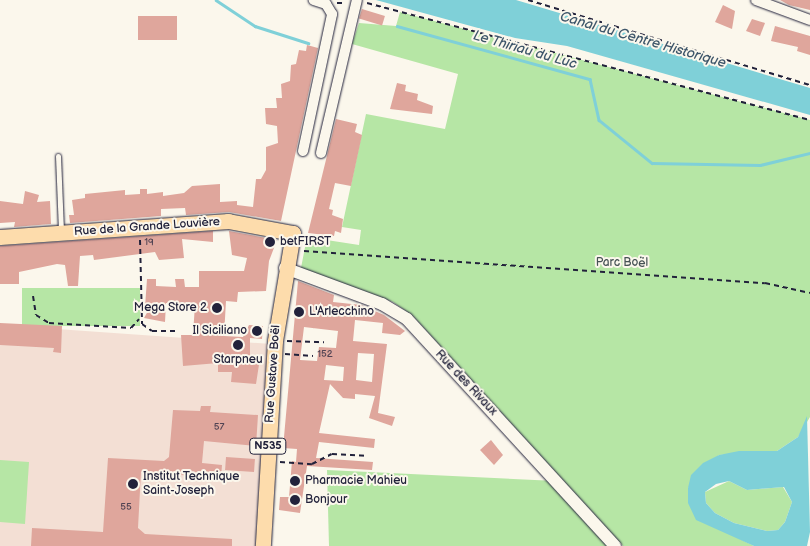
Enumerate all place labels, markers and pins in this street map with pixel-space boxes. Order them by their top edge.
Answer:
place label: betFIRST [280,235,331,249]
marker: betFIRST [264,236,276,248]
place label: Mega Store 2 [134,301,207,315]
marker: Mega Store 2 [211,302,223,314]
place label: L'Arlecchino [309,305,374,319]
marker: L'Arlecchino [293,306,305,318]
place label: Il Siciliano [192,324,247,338]
marker: Il Siciliano [251,325,263,337]
marker: Starpneu [232,339,244,351]
place label: Starpneu [213,353,263,367]
place label: Institut Technique Saint-Joseph [143,470,240,498]
place label: Pharmacie Mahieu [305,474,407,488]
marker: Pharmacie Mahieu [289,475,301,487]
marker: Institut Technique Saint-Joseph [127,478,139,490]
place label: Bonjour [305,493,347,507]
marker: Bonjour [289,494,301,506]

